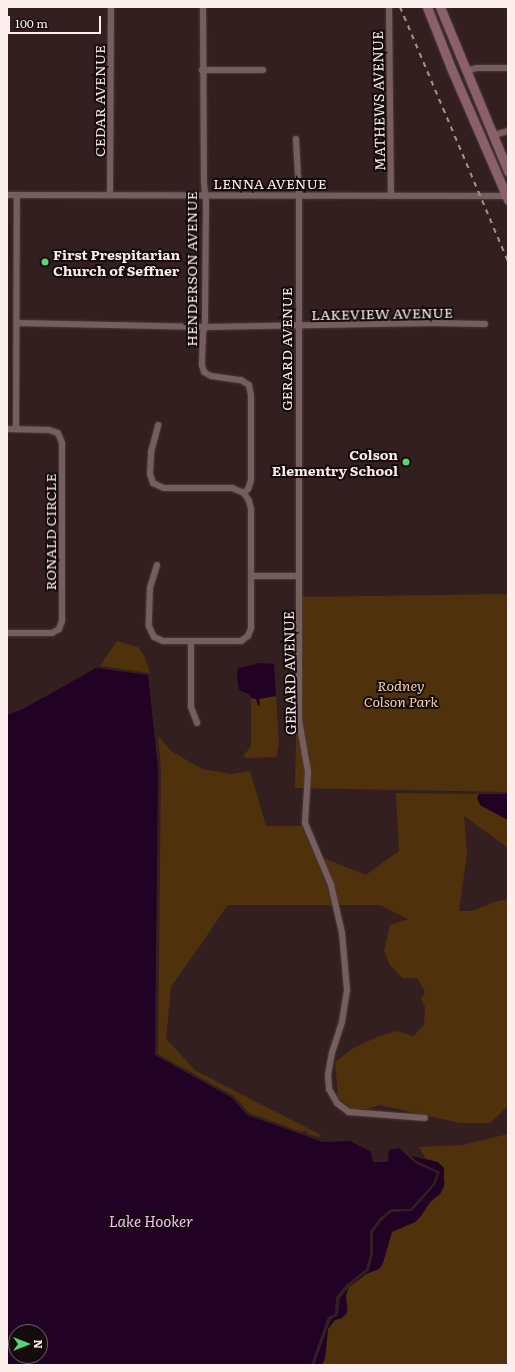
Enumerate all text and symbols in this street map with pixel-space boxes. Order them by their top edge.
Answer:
scale bar [10,8,103,34]
text: 100 m [15,14,48,32]
street label: MATHEWS AVENUE [368,31,388,171]
street label: CEDAR AVENUE [91,45,107,157]
street label: LENNA AVENUE [213,175,327,191]
street label: HENDERSON AVENUE [183,191,199,347]
place label: First Prespitarian Church of Seffner [53,246,180,278]
marker: First Prespitarian Church of Seffner [40,257,50,267]
street label: GERARD AVENUE [278,287,294,411]
street label: LAKEVIEW AVENUE [311,303,453,323]
place label: Colson Elementry School [272,446,398,478]
marker: Colson Elementry School [401,457,411,467]
street label: RONALD CIRCLE [42,474,58,590]
street label: GERARD AVENUE [280,611,298,735]
park label: Rodney Colson Park [364,677,438,710]
water label: Lake Hooker [109,1212,193,1230]
north arrow [8,1324,48,1364]
text: N [31,1339,47,1349]

